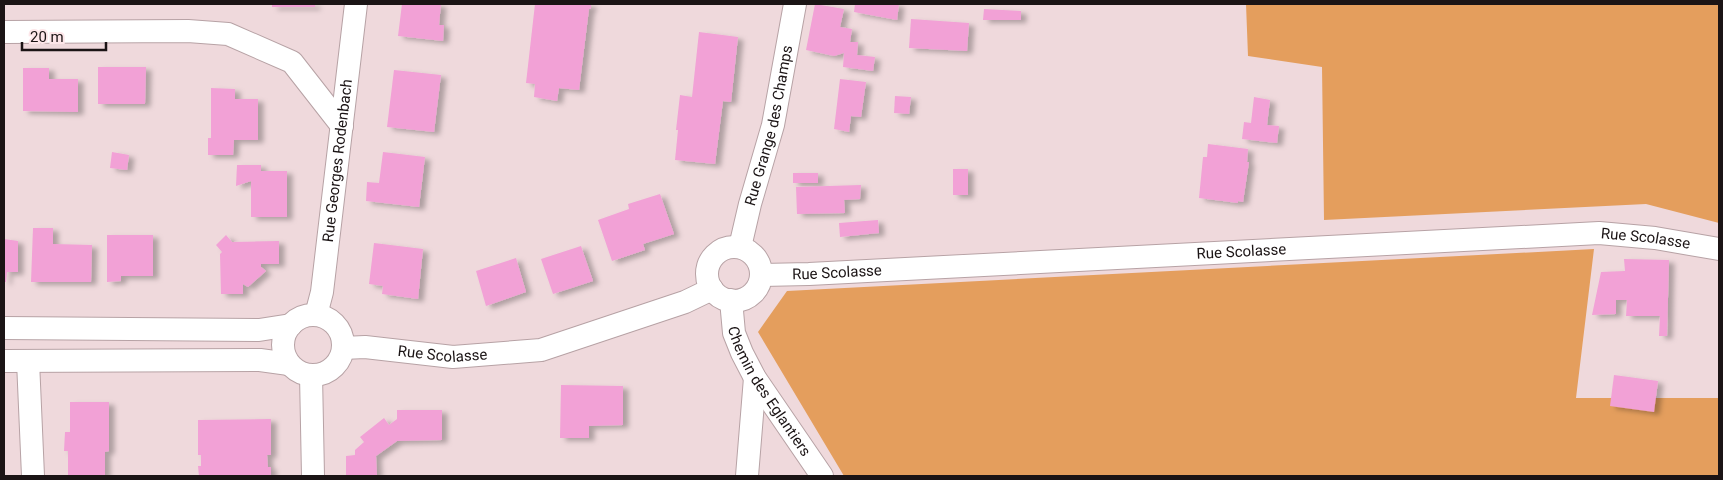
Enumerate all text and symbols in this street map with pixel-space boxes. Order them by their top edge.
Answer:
scale bar [22,20,106,52]
text: 20 m [30,28,64,46]
street label: Rue Grange des Champs [741,44,796,208]
street label: Rue Georges Rodenbach [319,78,356,243]
street label: Rue Scolasse [1600,224,1692,253]
street label: Rue Scolasse [1196,240,1287,263]
street label: Rue Scolasse [792,261,882,283]
street label: Chemin des Eglantiers [724,326,815,460]
street label: Rue Scolasse [397,342,488,366]

